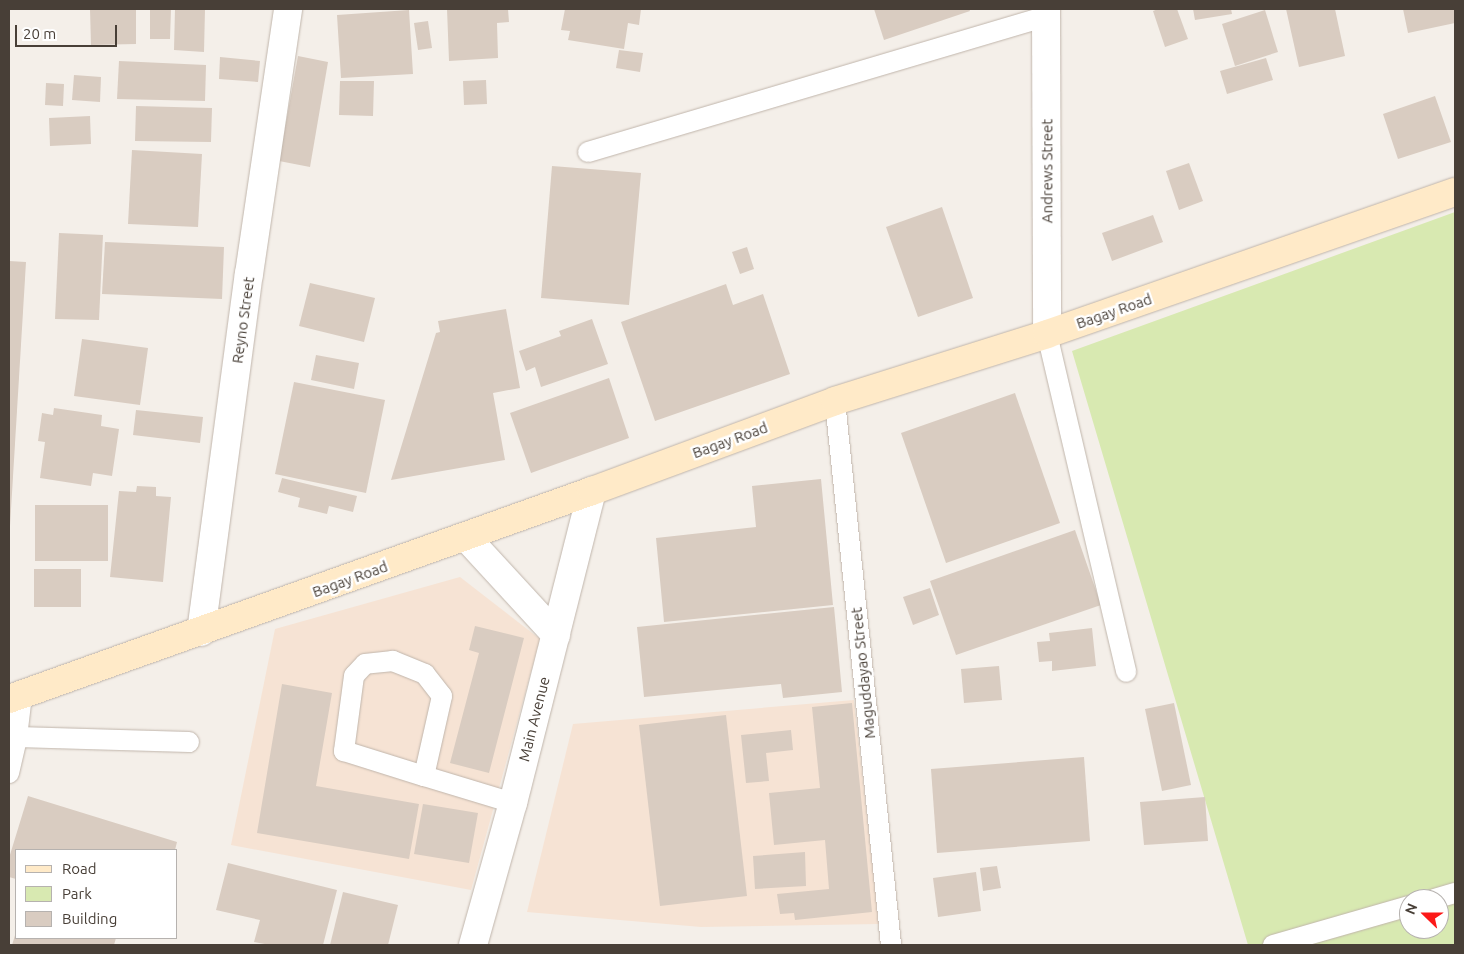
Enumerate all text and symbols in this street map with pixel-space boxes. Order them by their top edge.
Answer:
scale bar [18,15,120,47]
text: 20 m [23,25,56,42]
street label: Andrews Street [1038,119,1056,223]
street label: Reyno Street [228,275,258,365]
street label: Bagay Road [1074,290,1154,332]
street label: Bagay Road [690,418,770,462]
street label: Bagay Road [310,557,390,601]
street label: Maguddayao Street [847,606,879,740]
street label: Main Avenue [515,675,553,763]
legend [15,849,178,939]
text: Road [62,860,97,877]
text: Park [62,885,92,902]
north arrow [1399,889,1449,939]
text: N [1402,901,1420,917]
text: Building [62,910,117,927]

